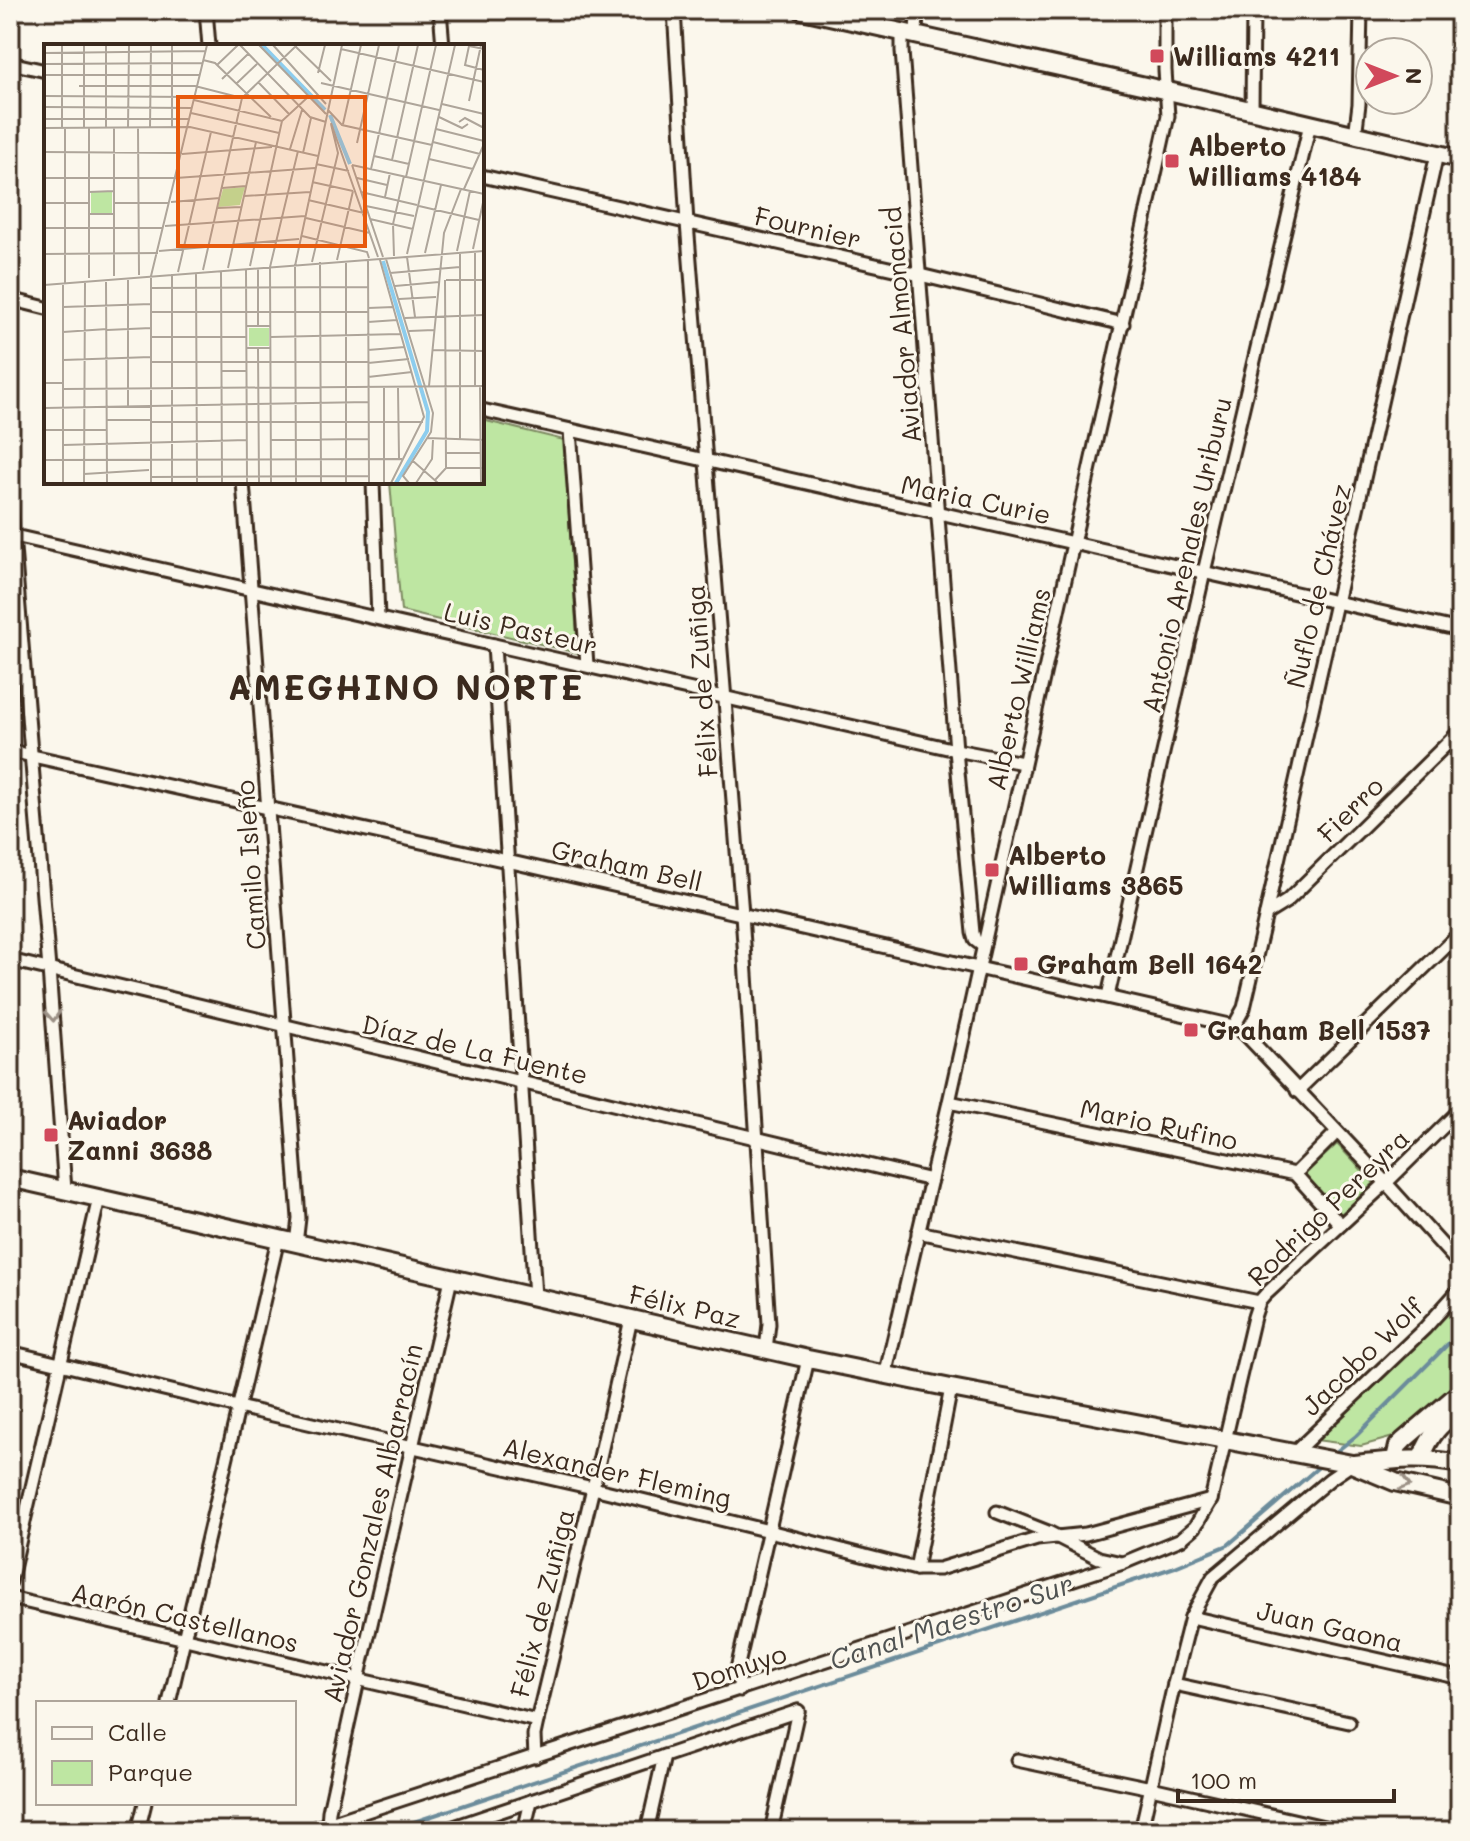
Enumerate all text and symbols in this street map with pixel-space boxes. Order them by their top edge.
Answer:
north arrow [1354,36,1434,116]
place label: Williams 4211 [1173,39,1340,73]
inset map [44,44,484,484]
marker: Williams 4211 [1148,47,1166,65]
text: N [1400,68,1429,84]
place label: Alberto Williams 4184 [1188,129,1361,193]
marker: Alberto Williams 4184 [1163,152,1181,170]
street label: Fournier [751,198,865,256]
street label: Aviador Almonacid [874,205,928,445]
street label: Antonio Arenales Uriburu [1133,394,1239,716]
street label: Maria Curie [898,467,1054,531]
street label: Ñuflo de Chávez [1278,481,1358,691]
street label: Félix de Zuñiga [677,584,725,778]
street label: Alberto Williams [978,584,1058,794]
street label: Luis Pasteur [441,594,601,662]
district label: AMEGHINO NORTE [228,664,584,709]
street label: Fierro [1310,769,1390,849]
street label: Camilo Isleño [227,779,273,951]
street label: Graham Bell [548,831,706,899]
place label: Alberto Williams 3865 [1008,838,1183,902]
marker: Alberto Williams 3865 [983,861,1001,879]
place label: Graham Bell 1642 [1037,947,1262,981]
marker: Graham Bell 1642 [1012,955,1030,973]
street label: Díaz de La Fuente [359,1006,591,1092]
one-way arrow [44,1010,61,1023]
place label: Graham Bell 1537 [1207,1013,1431,1047]
marker: Graham Bell 1537 [1182,1021,1200,1039]
street label: Mario Rufino [1077,1091,1241,1157]
place label: Aviador Zanni 3638 [67,1103,212,1167]
street label: Rodrigo Pereyra [1240,1121,1416,1293]
marker: Aviador Zanni 3638 [42,1126,60,1144]
street label: Félix Paz [626,1277,744,1335]
street label: Jacobo Wolf [1294,1289,1431,1423]
street label: Aviador Gonzales Albarracín [314,1340,430,1706]
street label: Alexander Fleming [499,1429,735,1515]
one-way arrow [1397,1475,1411,1491]
street label: Félix de Zuñiga [502,1505,582,1701]
water label: Canal Maestro Sur [825,1565,1077,1677]
street label: Aarón Castellanos [68,1574,302,1660]
street label: Juan Gaona [1254,1593,1406,1659]
street label: Domuyo [688,1636,790,1698]
legend [36,1701,296,1805]
text: Calle [108,1716,167,1747]
scale bar [1178,1753,1394,1803]
text: Parque [108,1756,193,1787]
text: 100 m [1190,1764,1257,1795]

